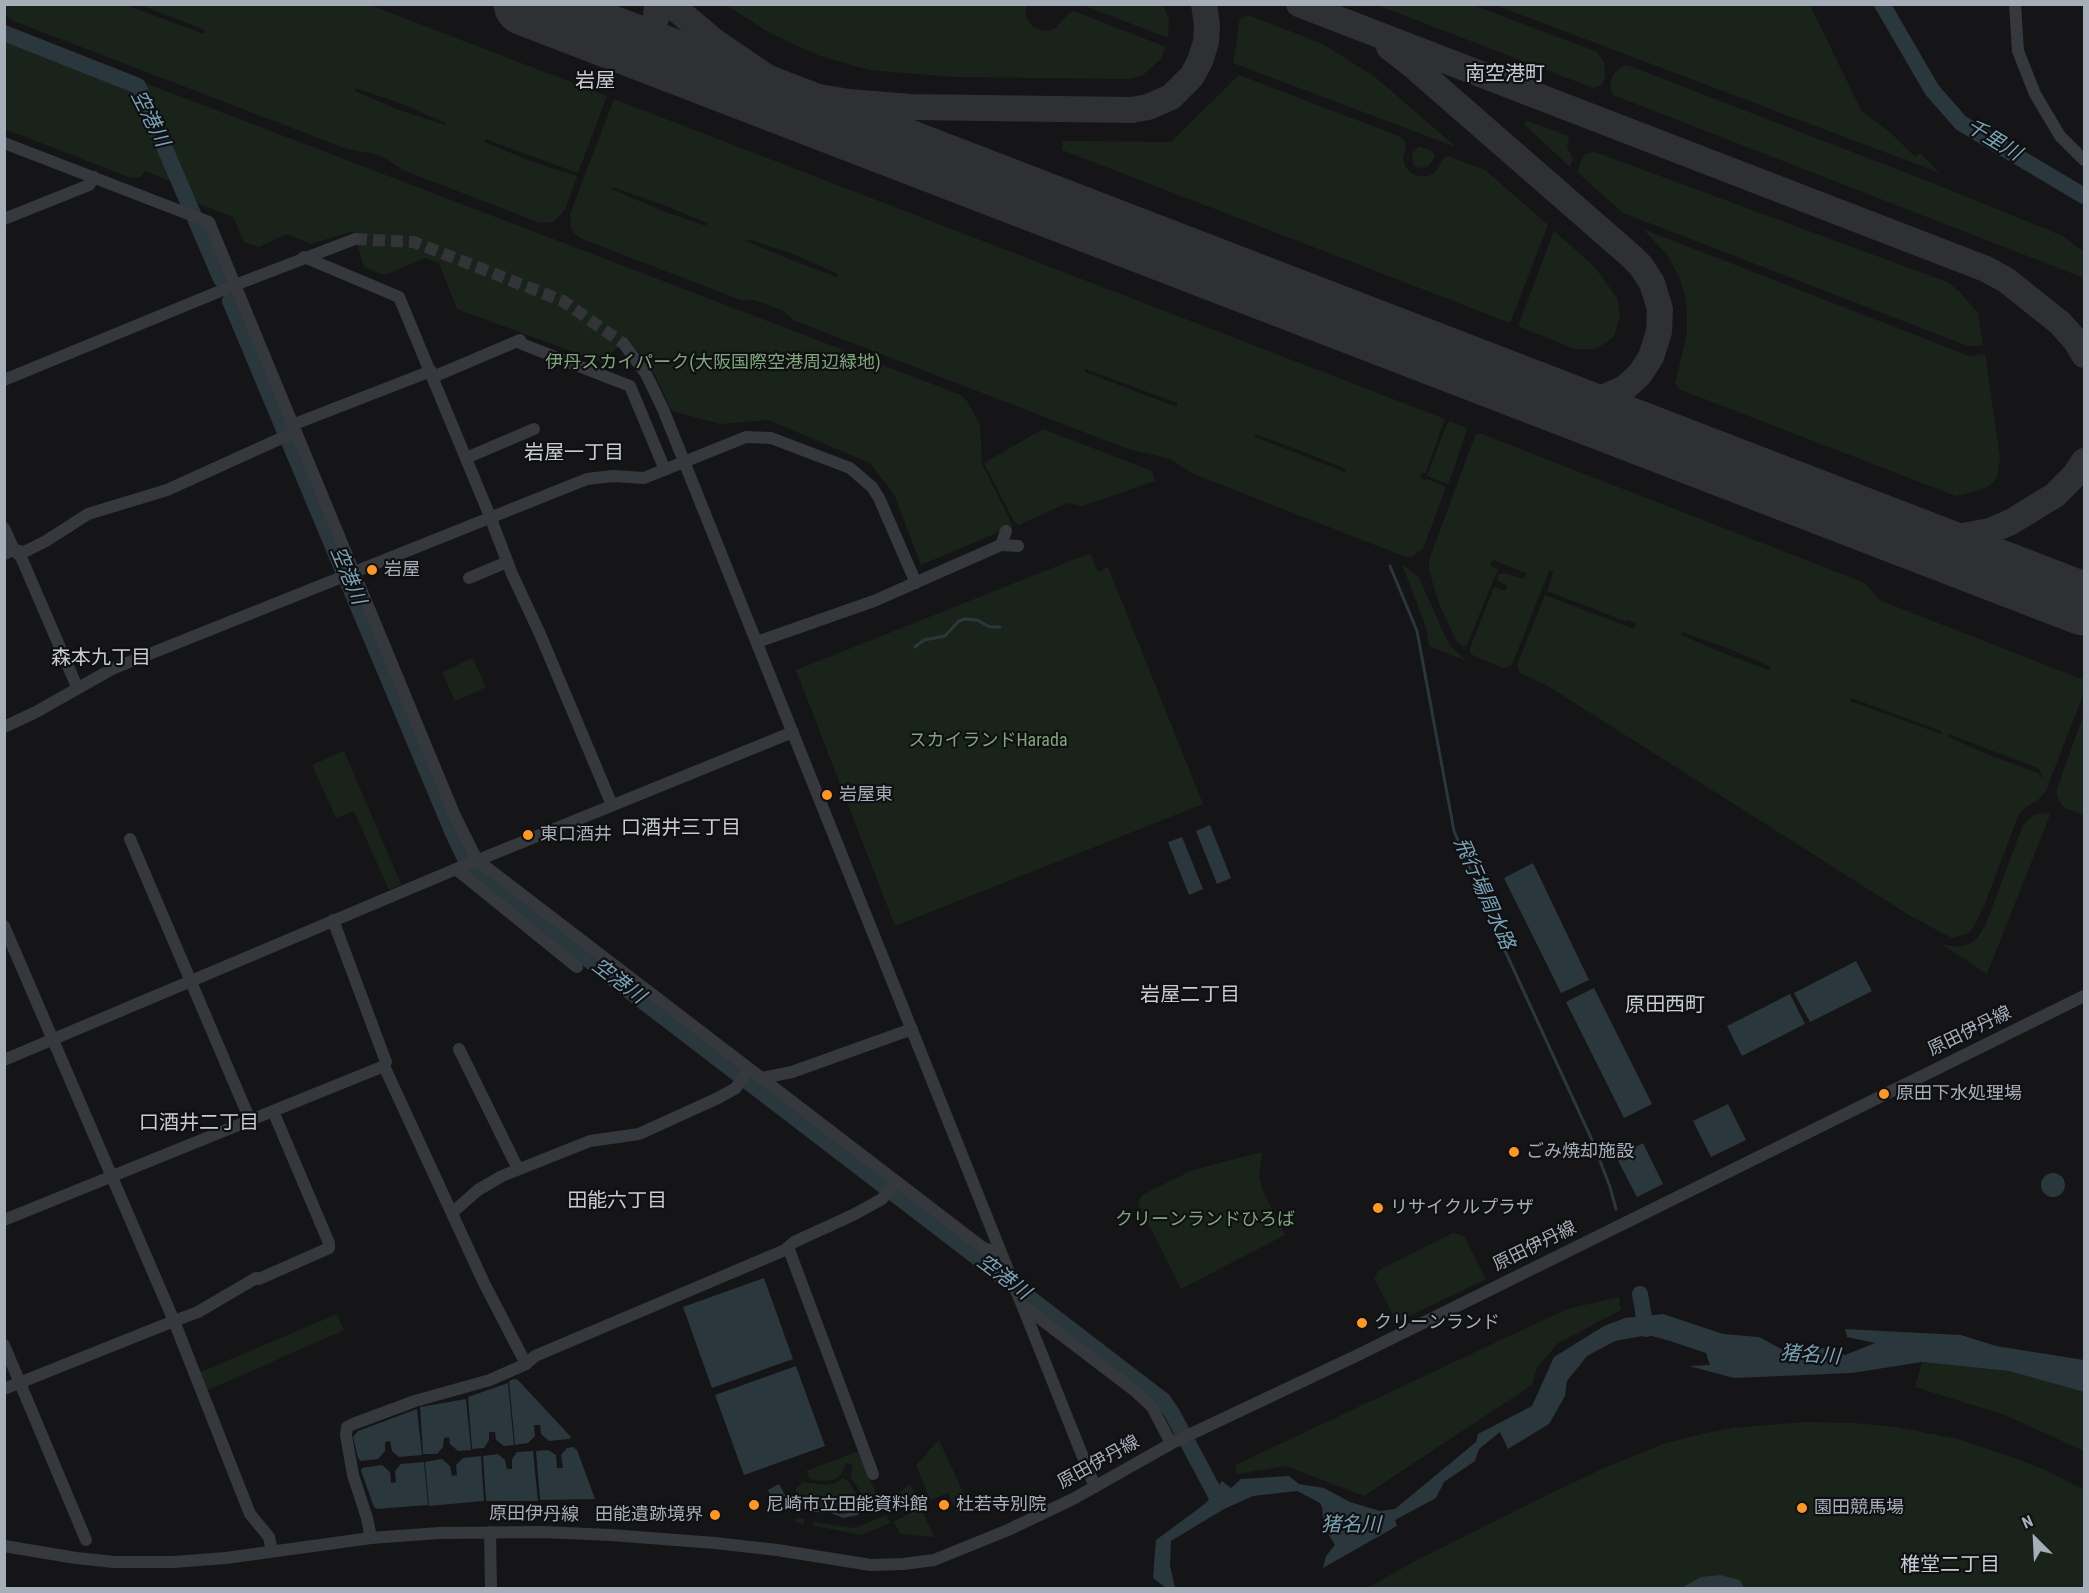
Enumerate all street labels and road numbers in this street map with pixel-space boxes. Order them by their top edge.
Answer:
street label: 原田伊丹線 [1925,1003,2015,1061]
street label: 原田伊丹線 [1490,1218,1580,1276]
street label: 原田伊丹線 [1054,1432,1144,1494]
street label: 原田伊丹線 [489,1503,579,1527]

